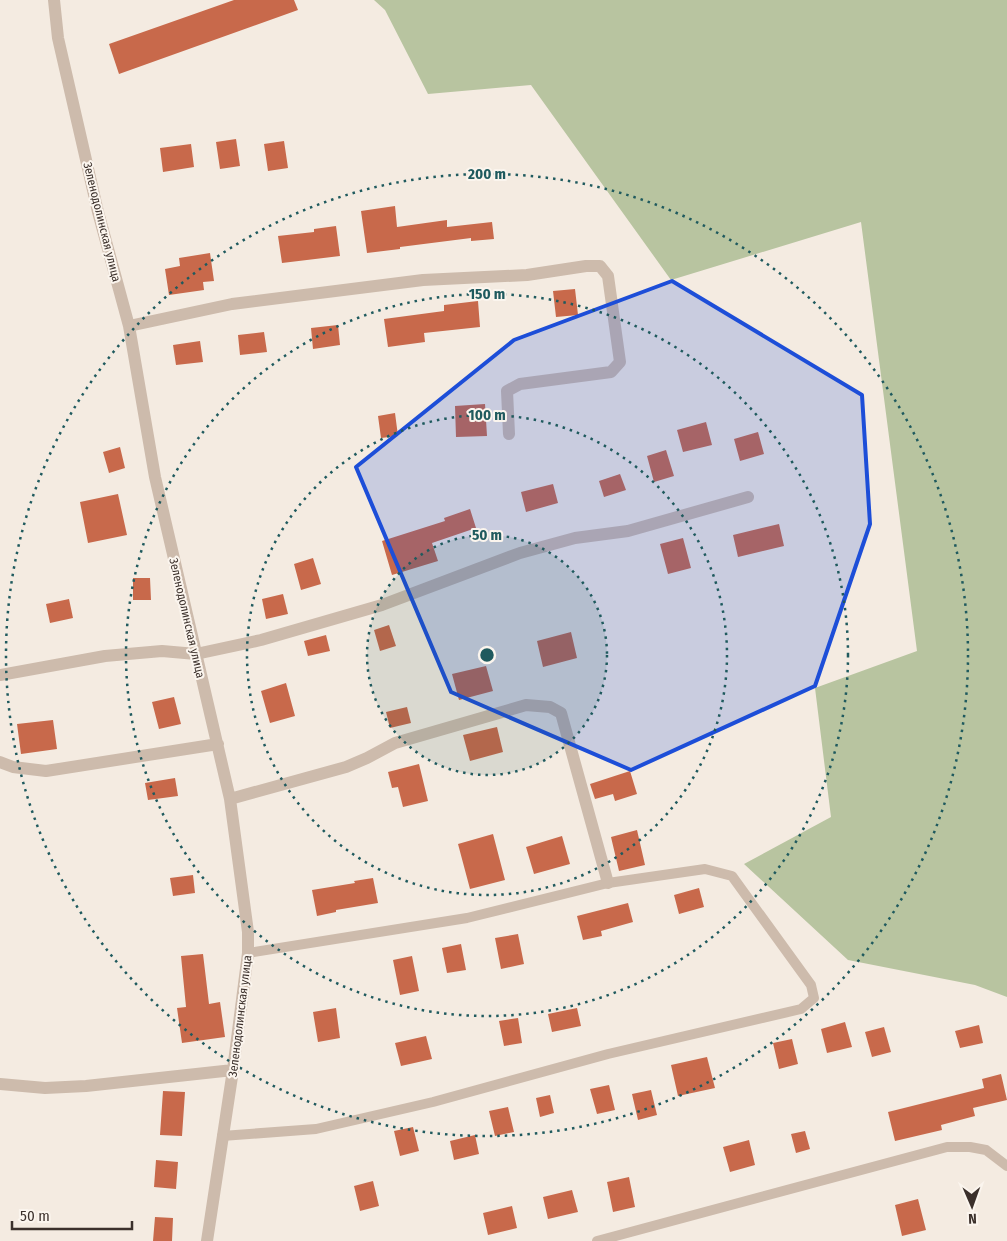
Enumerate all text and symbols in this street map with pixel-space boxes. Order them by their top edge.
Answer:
street label: Зеленодолинская улица [80,161,124,283]
text: 200 m [467,165,506,183]
text: 150 m [469,285,505,303]
text: 100 m [468,406,506,424]
text: 50 m [472,526,502,544]
street label: Зеленодолинская улица [166,557,208,679]
centre of rings [478,646,496,664]
street label: Зеленодолинская улица [226,954,254,1078]
north arrow [947,1181,997,1231]
scale bar [12,1198,132,1230]
text: 50 m [20,1207,50,1225]
text: N [968,1210,977,1227]

